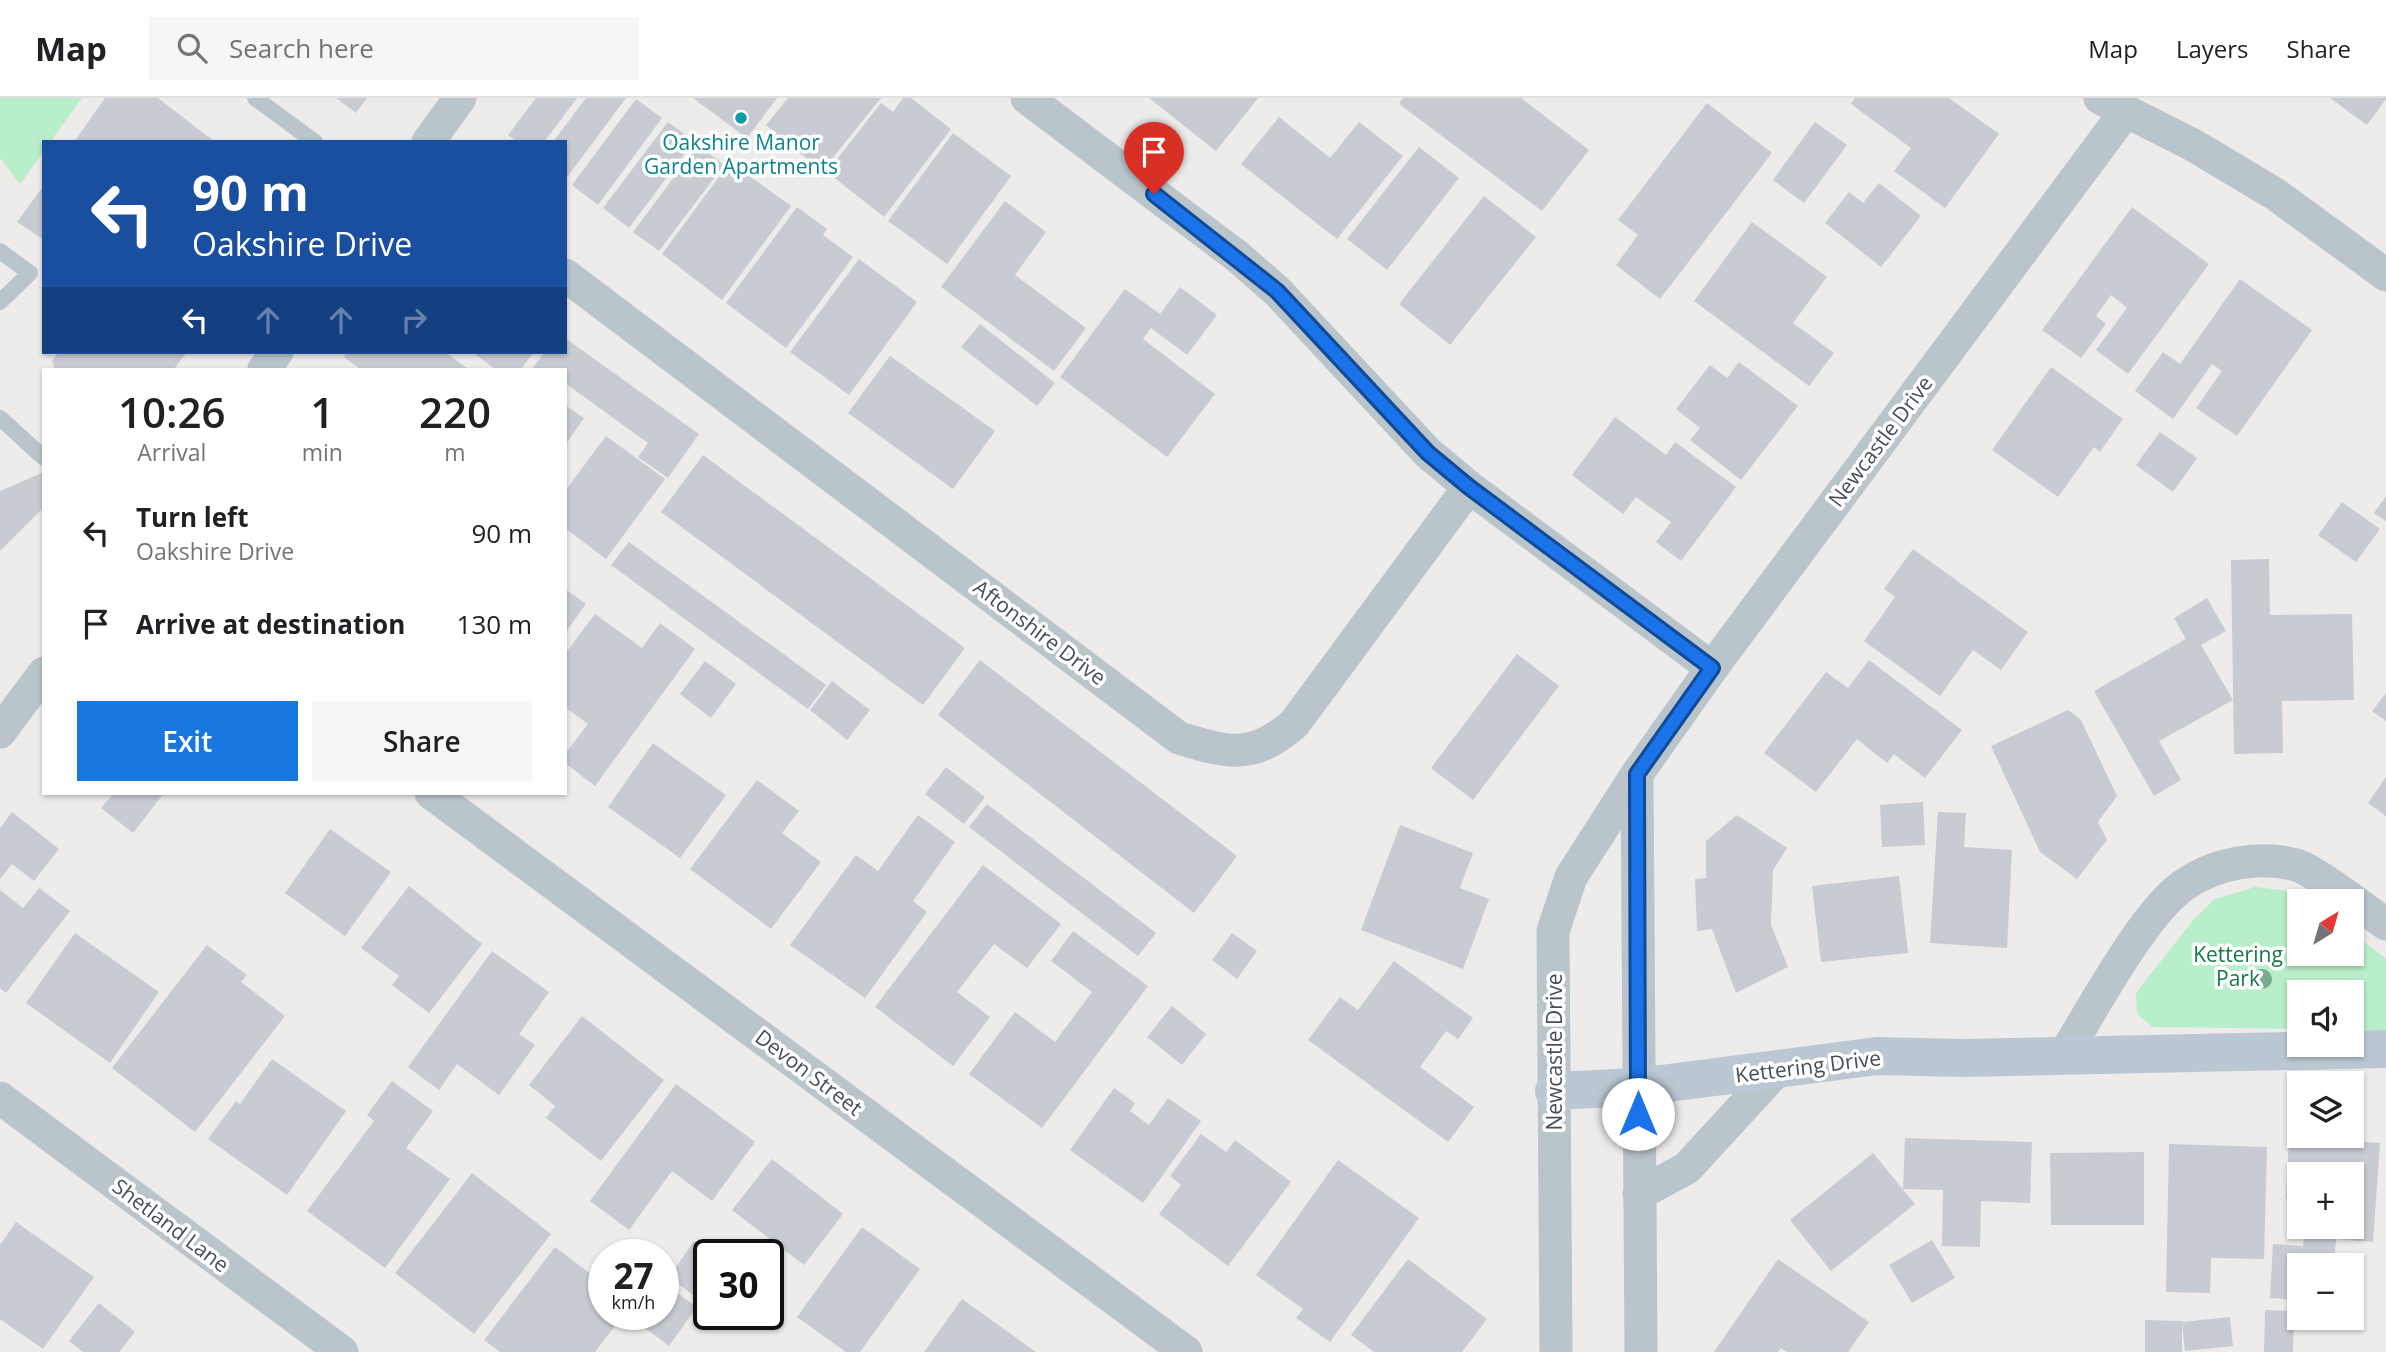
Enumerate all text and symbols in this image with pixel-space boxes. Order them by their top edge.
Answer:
search box [149,17,639,80]
text: Map [35,26,107,71]
icon: search [173,29,211,67]
text: Search here [229,30,374,66]
text: Map [2088,32,2138,65]
text: Layers [2176,32,2249,65]
text: Share [2287,32,2351,65]
marker: Oakshire Manor Garden Apartments [733,110,749,126]
pin [1124,122,1184,194]
place label: Oakshire Manor Garden Apartments [644,128,838,180]
icon: arrive [1135,133,1173,171]
text: 90 m [192,159,309,225]
icon: left [77,168,168,259]
text: Oakshire Drive [192,222,412,265]
icon: left [176,301,214,339]
icon: ahead [249,301,287,339]
icon: ahead [322,301,360,339]
icon: right [395,301,433,339]
street label: Newcastle Drive [1822,370,1938,512]
text: 10:26 [118,383,226,440]
text: 1 [310,383,334,440]
text: 220 [419,383,491,440]
text: Arrival [137,436,206,468]
text: min [302,436,343,468]
text: m [444,436,466,468]
text: Turn left [136,499,248,535]
icon: left [77,514,115,552]
text: 90 m [471,515,532,551]
text: Oakshire Drive [136,535,294,567]
street label: Aftonshire Drive [968,573,1112,691]
icon: arrive [77,605,115,643]
text: Arrive at destination [136,606,405,642]
text: 130 m [457,606,532,642]
button: Exit [77,701,298,781]
button: Share [312,701,532,781]
north arrow [2287,889,2364,966]
map controls [2287,889,2364,1330]
park label: Kettering Park [2193,940,2283,992]
street label: Newcastle Drive [1540,973,1568,1131]
button: sound [2287,980,2364,1057]
street label: Devon Street [750,1023,868,1121]
street label: Kettering Drive [1734,1043,1882,1089]
button: layers [2287,1071,2364,1148]
position arrow [1601,1077,1675,1151]
button: + [2287,1162,2364,1239]
street label: Shetland Lane [107,1172,235,1278]
speed limit sign: 30 [693,1239,784,1330]
text: 27 [613,1252,654,1299]
button: − [2287,1253,2364,1330]
text: km/h [612,1290,655,1314]

